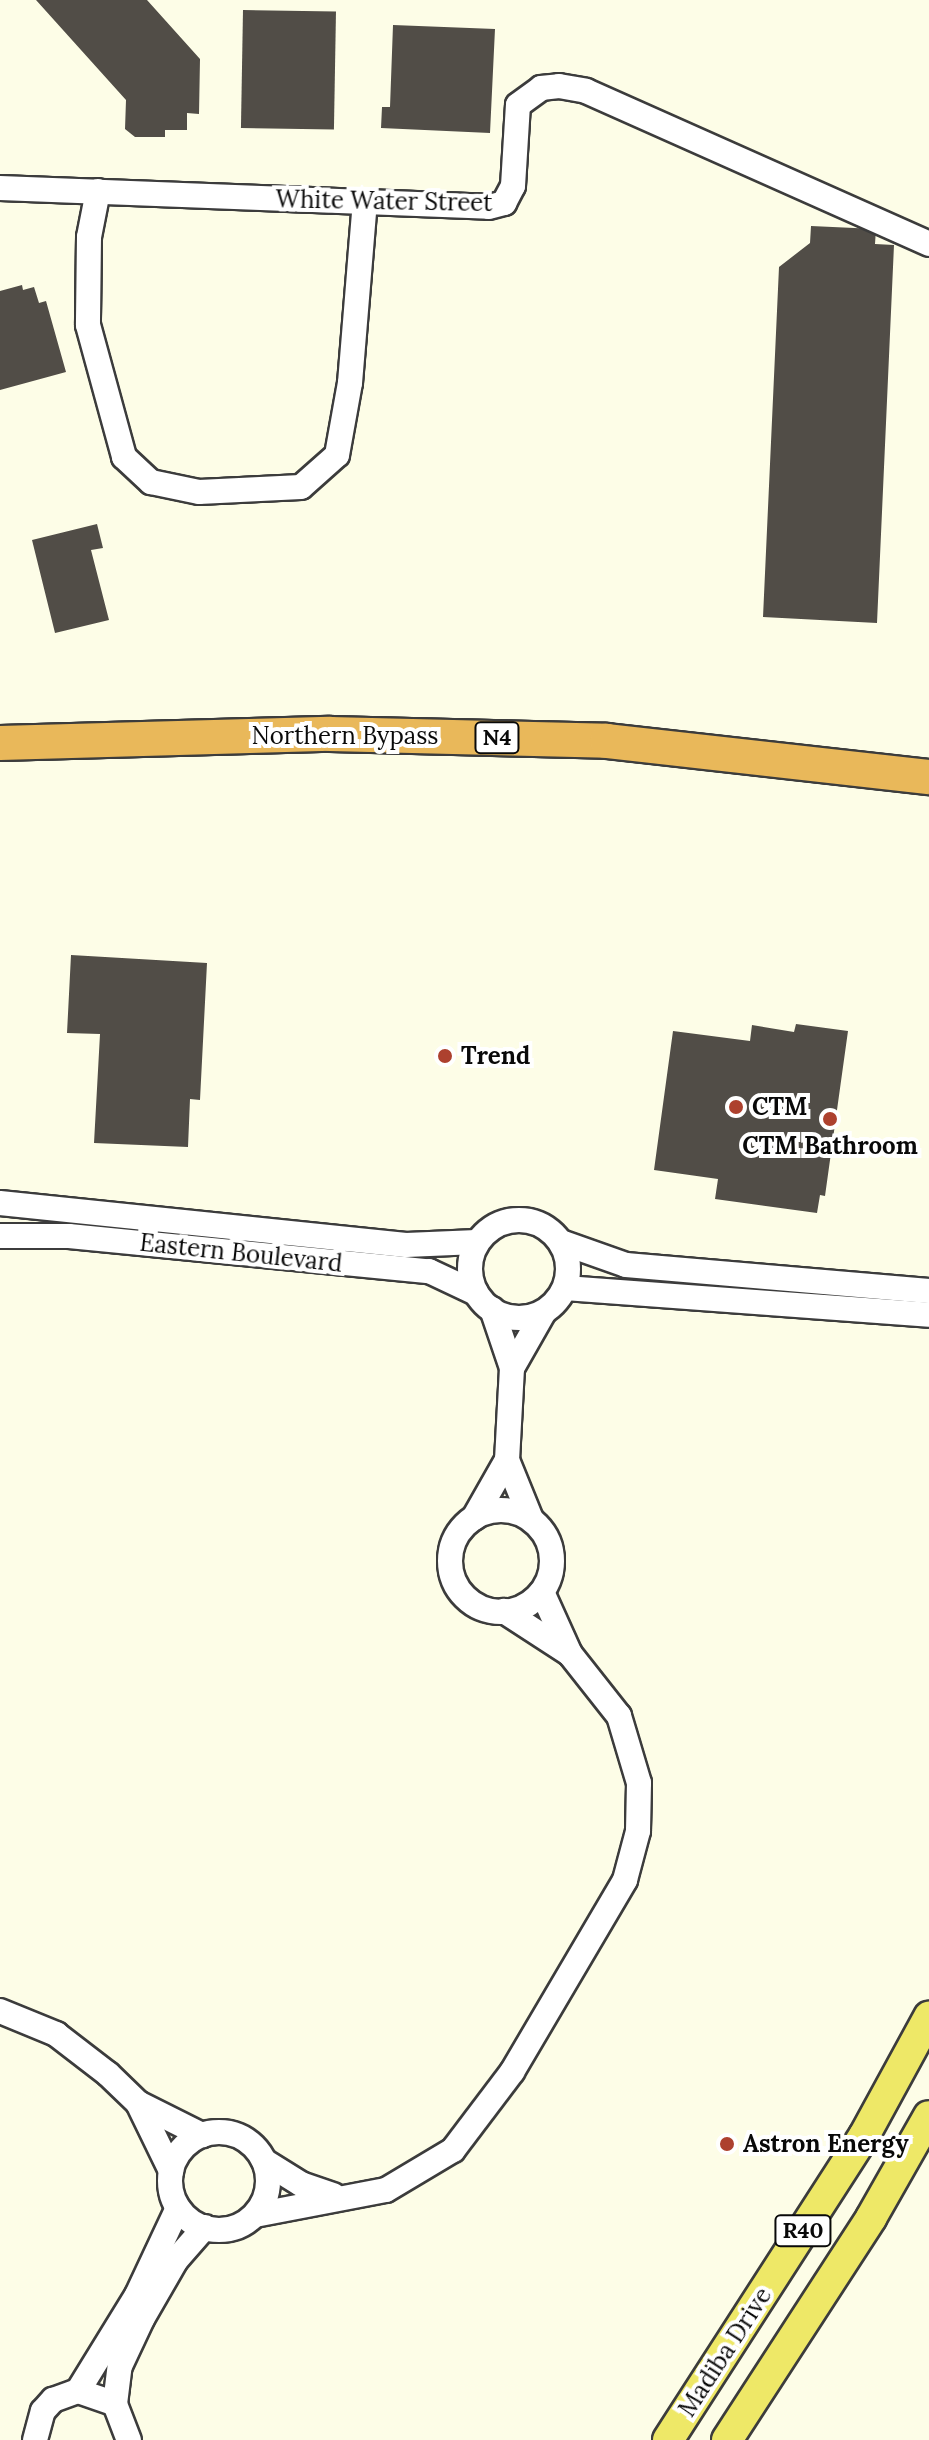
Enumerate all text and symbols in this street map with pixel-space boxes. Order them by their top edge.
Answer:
street label: White Water Street [275,185,493,217]
road number: N4 [473,720,521,756]
street label: Northern Bypass [252,722,438,750]
place label: Trend [461,1042,530,1070]
marker: Trend [436,1047,454,1065]
place label: CTM [752,1093,807,1121]
marker: CTM [727,1098,745,1116]
marker: CTM Bathroom [821,1110,839,1128]
place label: CTM Bathroom [742,1132,918,1160]
street label: Eastern Boulevard [138,1228,344,1278]
place label: Astron Energy [743,2130,909,2158]
marker: Astron Energy [718,2135,736,2153]
road number: R40 [773,2213,833,2249]
street label: Madiba Drive [673,2282,777,2422]

